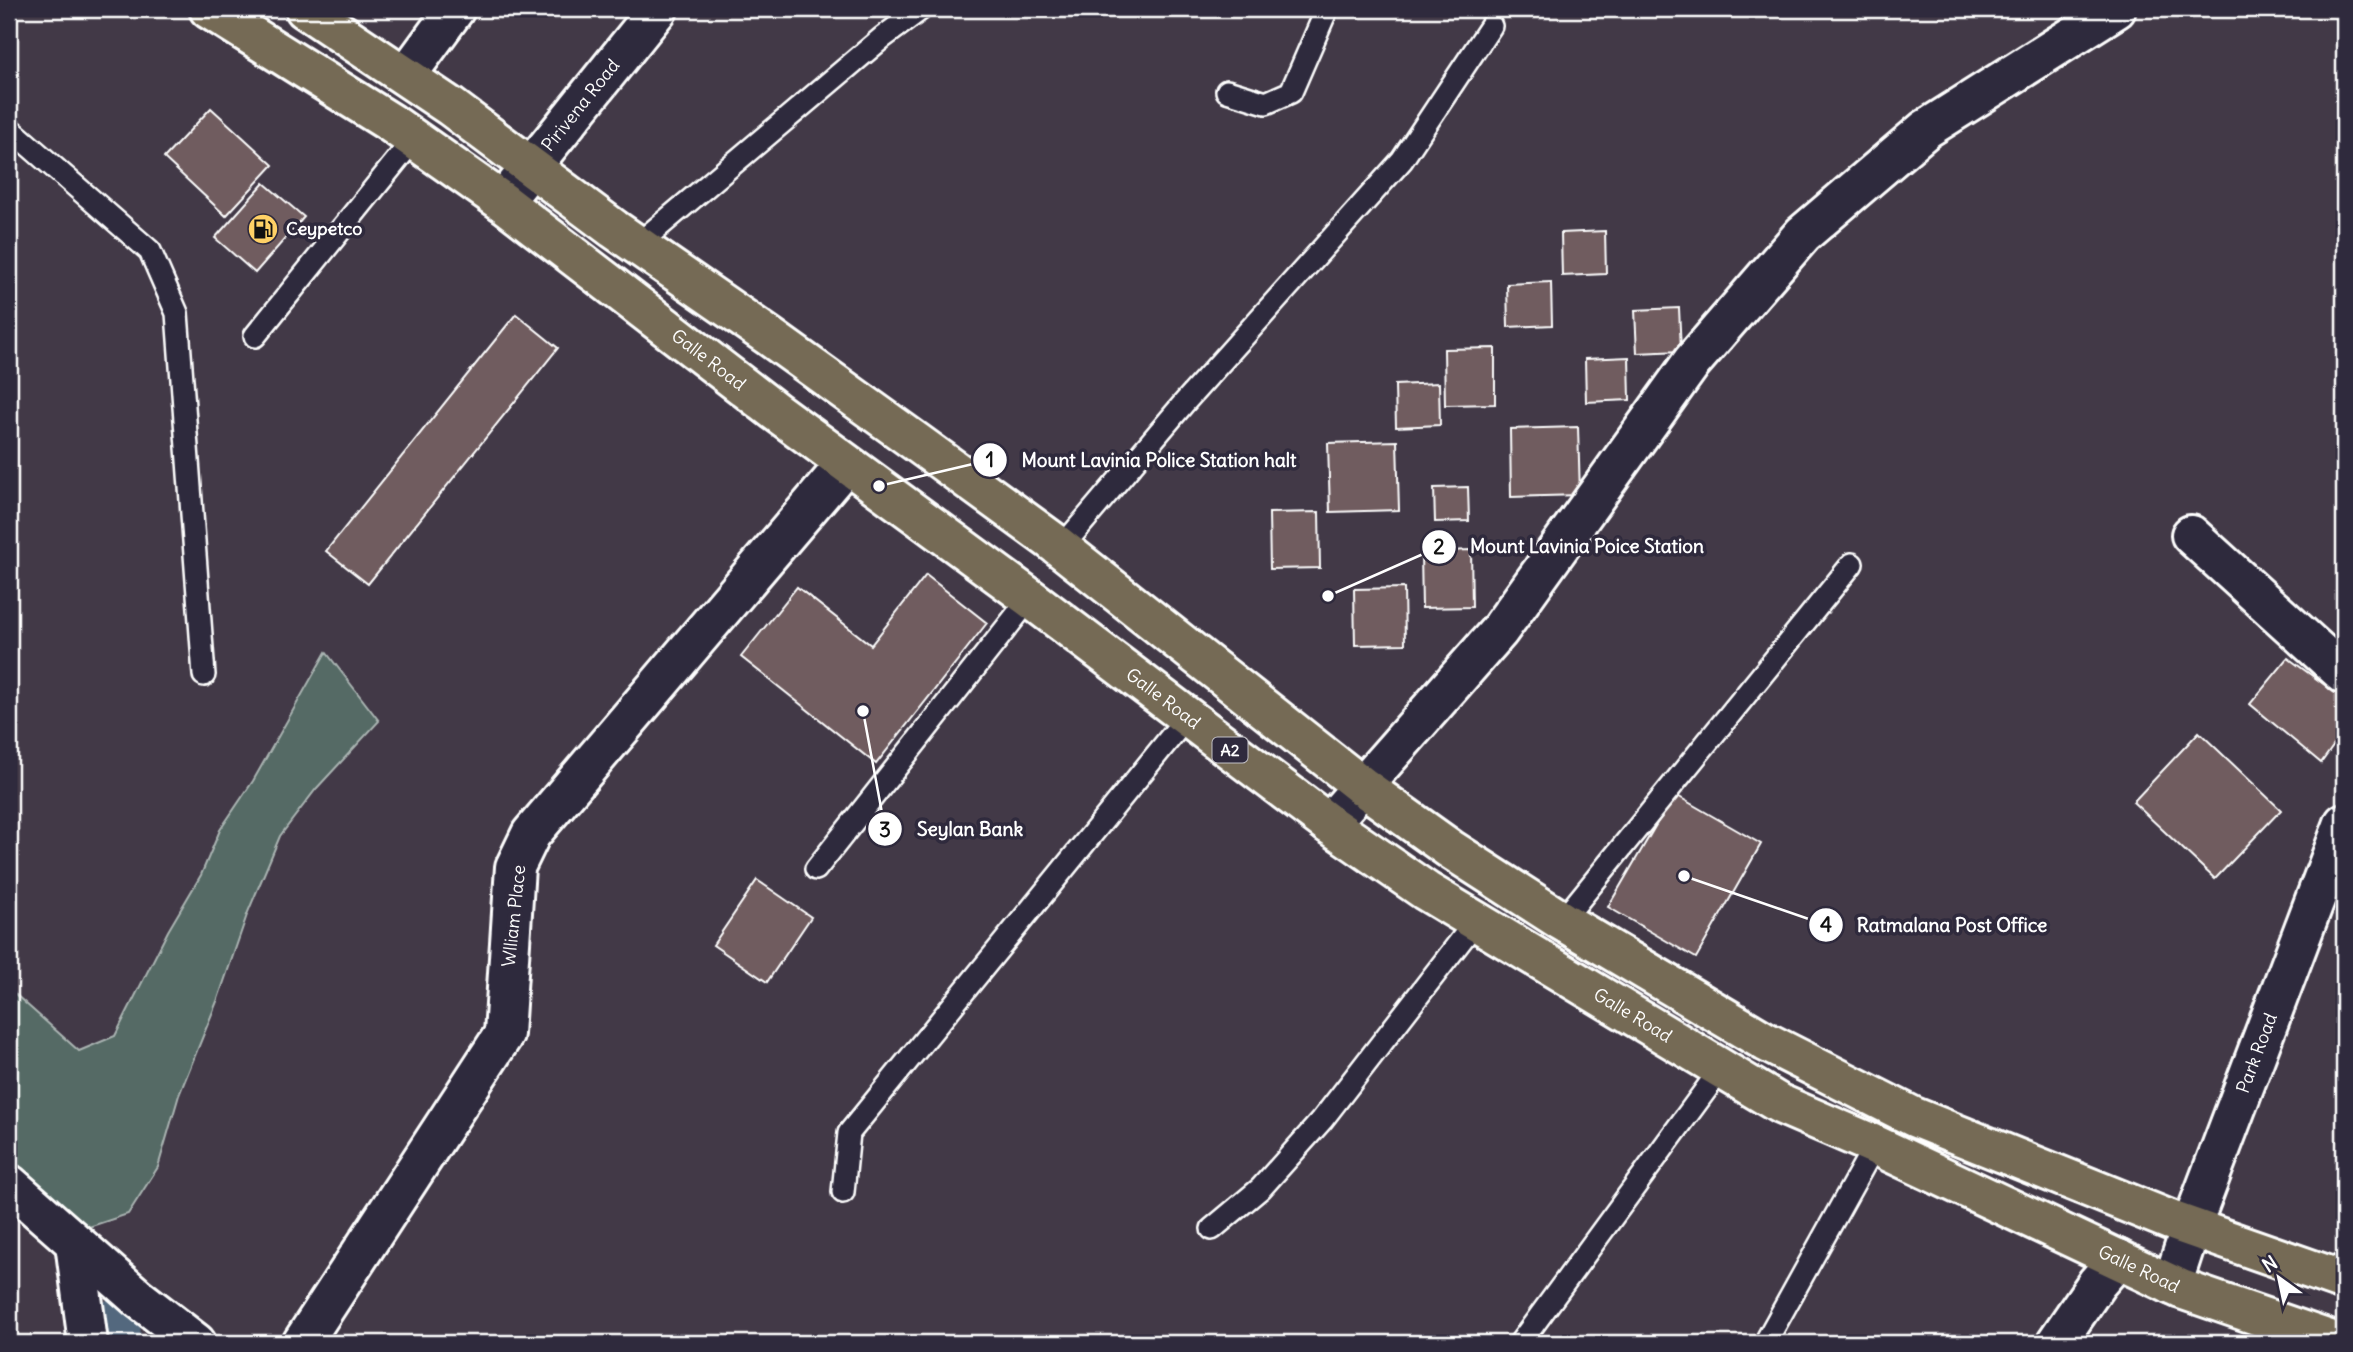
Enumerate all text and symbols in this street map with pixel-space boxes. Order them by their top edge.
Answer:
street label: Pirivena Road [536,54,625,156]
fuel station icon: Ceypetco [246,212,280,246]
place label: Ceypetco [286,217,362,240]
street label: Galle Road [667,324,751,396]
callout: Mount Lavinia Police Station halt [972,440,1310,480]
text: 1 [986,446,994,473]
text: Mount Lavinia Police Station halt [1021,448,1297,472]
callout: Mount Lavinia Poice Station [1421,527,1718,567]
text: 2 [1433,533,1445,560]
text: Mount Lavinia Poice Station [1470,534,1704,558]
street label: Galle Road [1122,663,1206,734]
road number: A2 [1212,737,1248,762]
callout: Seylan Bank [868,809,1037,849]
text: 3 [879,816,891,843]
text: Seylan Bank [917,817,1023,841]
street label: Wlliam Place [497,864,530,968]
callout: Ratmalana Post Office [1808,905,2061,945]
text: 4 [1820,911,1832,938]
text: Ratmalana Post Office [1857,913,2047,937]
street label: Galle Road [1590,983,1677,1048]
street label: Park Road [2231,1009,2282,1096]
street label: Galle Road [2095,1240,2184,1298]
north arrow [2244,1244,2314,1314]
text: N [2258,1250,2282,1277]

